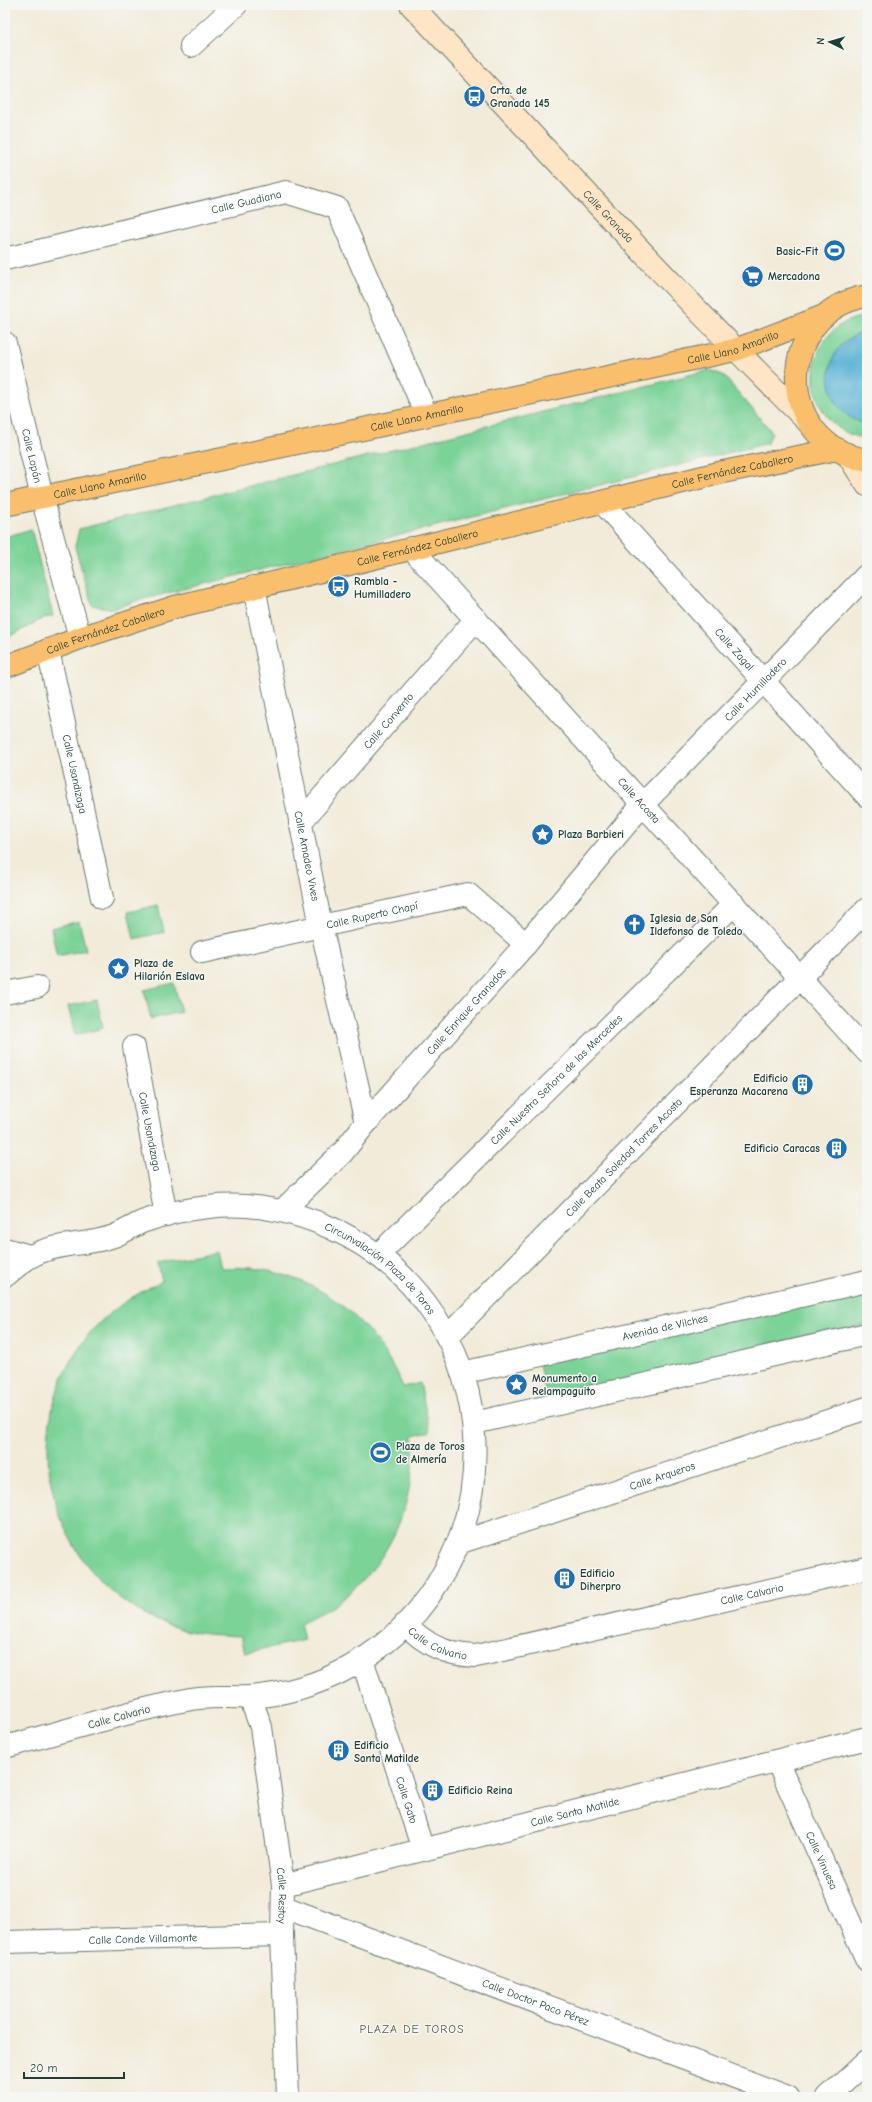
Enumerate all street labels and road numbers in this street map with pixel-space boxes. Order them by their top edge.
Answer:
street label: Calle Guadiana [210,187,283,216]
street label: Calle Granada [581,187,636,245]
street label: Calle Llano Amarillo [686,327,780,366]
street label: Calle Llano Amarillo [369,401,465,434]
street label: Calle Lopán [19,427,45,484]
street label: Calle Fernández Caballero [670,451,794,491]
street label: Calle Llano Amarillo [52,469,148,501]
street label: Calle Fernández Caballero [356,526,479,568]
street label: Calle Fernández Caballero [45,604,167,657]
street label: Calle Zagal [712,625,757,673]
street label: Calle Humilladero [721,655,789,724]
street label: Calle Convento [360,690,416,751]
street label: Calle Usandizaga [60,733,90,815]
street label: Calle Acosta [615,775,663,826]
street label: Calle Amadeo Vives [292,810,322,902]
street label: Calle Ruperto Chapí [325,899,420,931]
street label: Calle Enrique Granados [424,965,509,1057]
street label: Calle Nuestra Señora de las Mercedes [487,1011,625,1147]
street label: Calle Usandizaga [136,1091,164,1172]
street label: Calle Beata Soledad Torres Acosta [562,1095,685,1219]
street label: Circunvalación Plaza de Toros [323,1220,438,1317]
street label: Avenida de Vilches [621,1311,709,1343]
street label: Calle Arqueros [628,1459,697,1493]
street label: Calle Calvario [719,1580,785,1607]
street label: Calle Calvario [406,1624,468,1662]
street label: Calle Calvario [86,1702,152,1732]
street label: Calle Gato [393,1775,421,1825]
street label: Calle Santa Matilde [529,1794,621,1829]
street label: Calle Vinuesa [803,1829,841,1891]
street label: Calle Restoy [274,1867,290,1924]
street label: Calle Conde Villamonte [89,1931,198,1946]
street label: Calle Doctor Paco Pérez [480,1976,591,2028]

